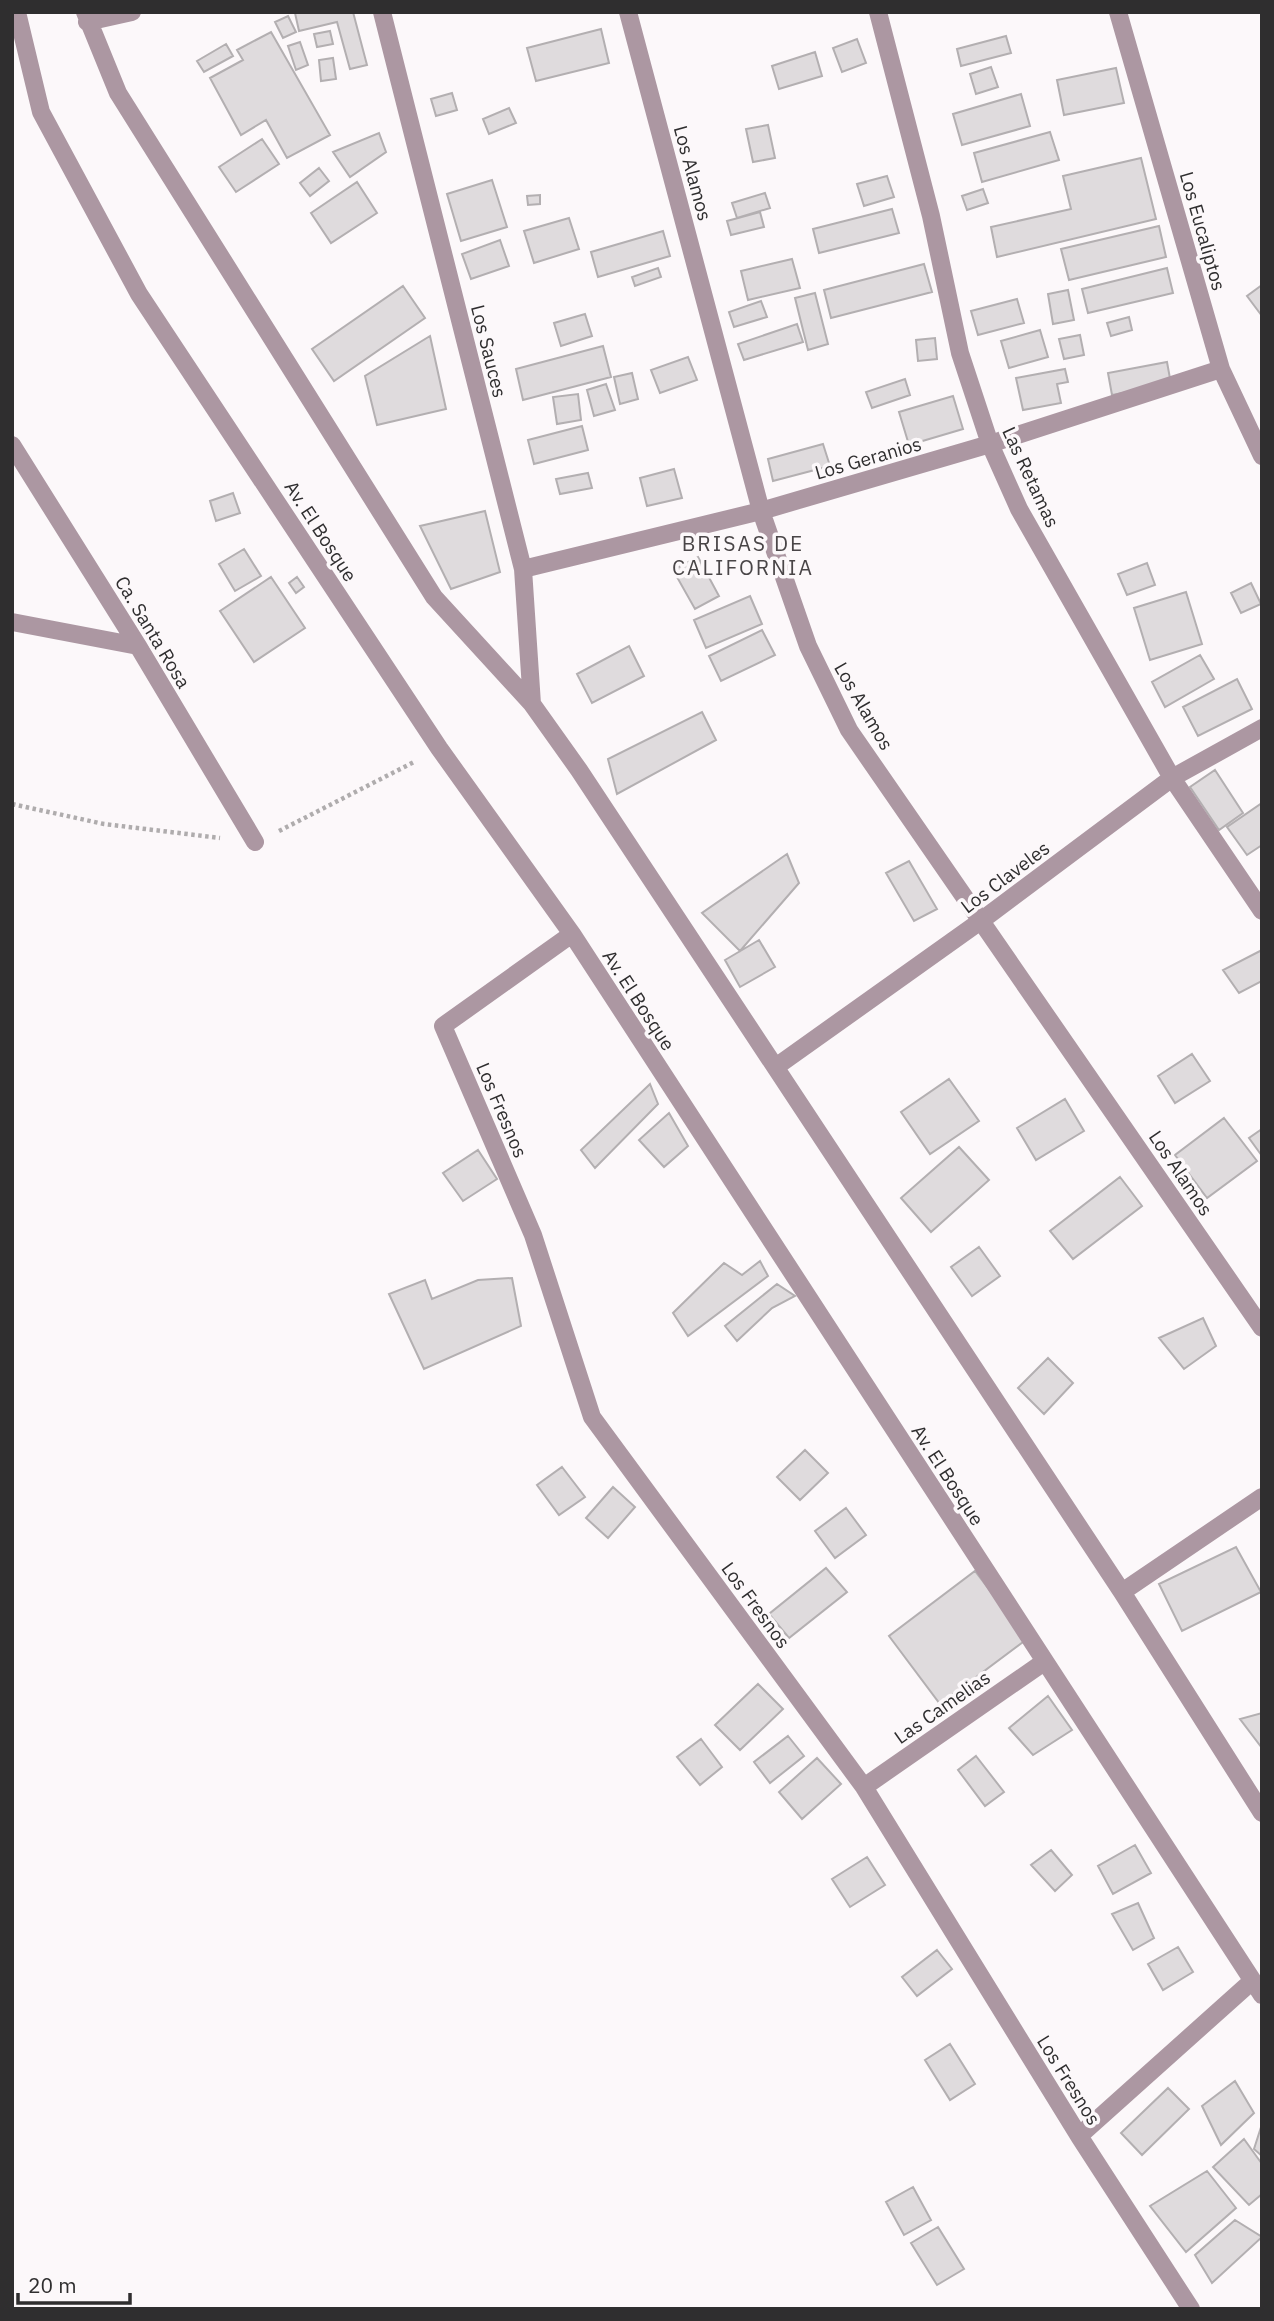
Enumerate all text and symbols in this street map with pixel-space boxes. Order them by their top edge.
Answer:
street label: Los Alamos [669,123,717,223]
street label: Los Eucaliptos [1175,169,1231,293]
street label: Los Sauces [466,302,512,400]
street label: Las Retamas [997,423,1065,531]
street label: Los Geranios [812,431,924,485]
street label: Av. El Bosque [280,476,362,586]
district label: BRISAS DE CALIFORNIA [672,529,814,581]
street label: Ca. Santa Rosa [110,571,196,693]
street label: Los Alamos [829,658,899,754]
street label: Los Claveles [956,836,1054,918]
street label: Av. El Bosque [598,945,680,1055]
street label: Los Fresnos [471,1059,533,1161]
street label: Los Alamos [1144,1126,1218,1220]
street label: Av. El Bosque [907,1420,989,1530]
street label: Los Fresnos [717,1557,795,1653]
street label: Las Camelias [889,1665,995,1749]
street label: Los Fresnos [1032,2031,1106,2129]
scale bar [18,2262,130,2306]
text: 20 m [28,2271,77,2299]

